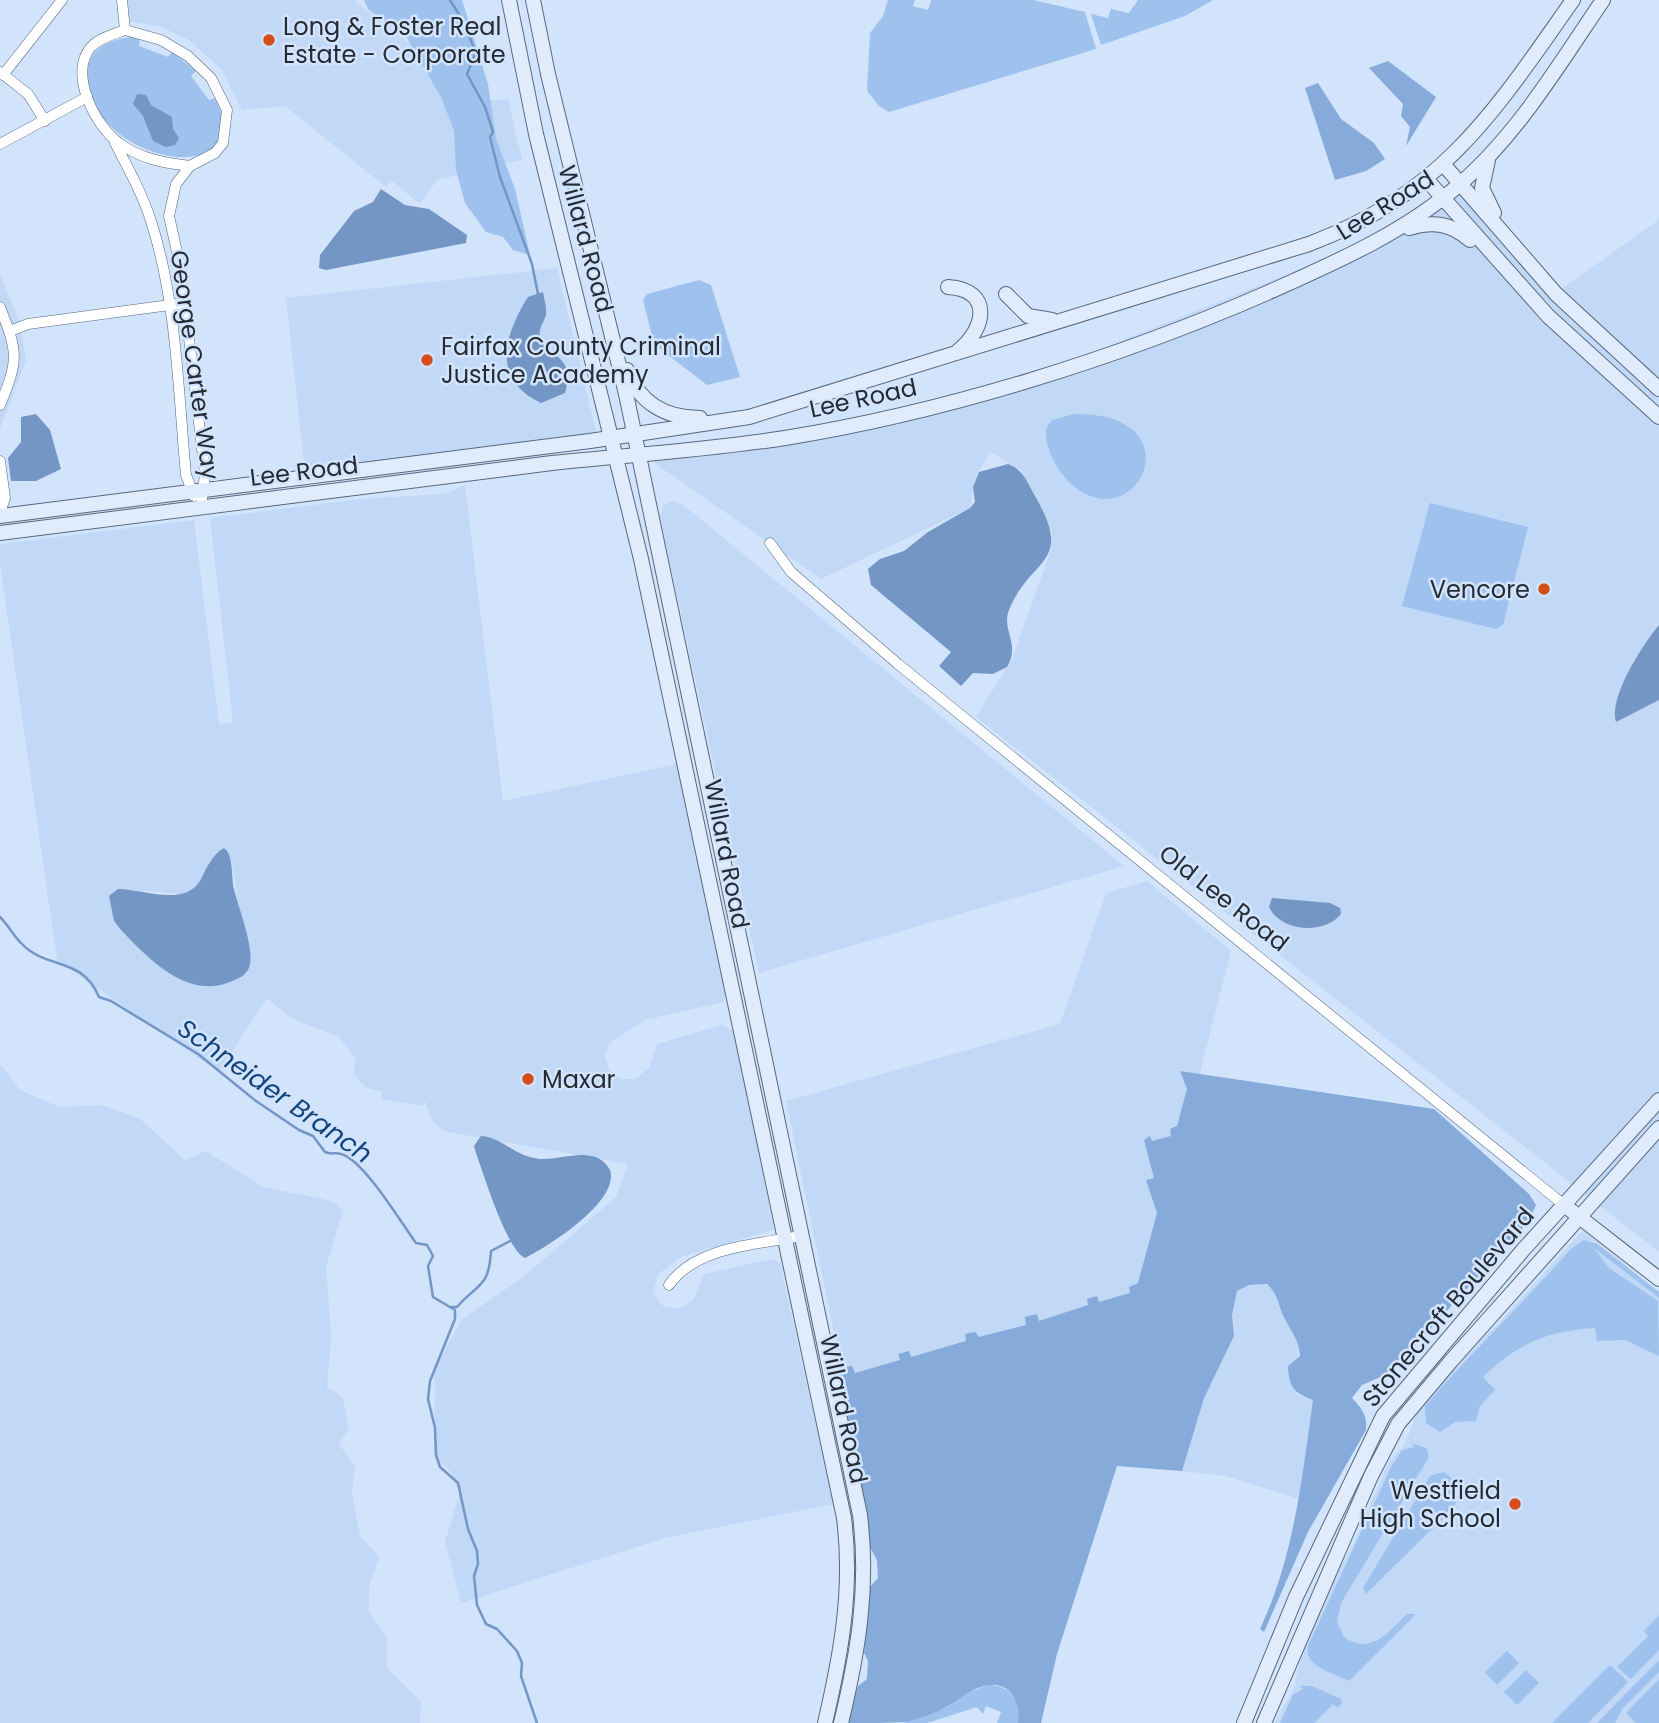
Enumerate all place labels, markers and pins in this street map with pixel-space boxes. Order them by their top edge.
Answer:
place label: Long & Foster Real Estate - Corporate [283,10,506,71]
marker: Long & Foster Real Estate - Corporate [261,32,277,48]
place label: Fairfax County Criminal Justice Academy [441,330,721,391]
marker: Fairfax County Criminal Justice Academy [419,352,435,368]
place label: Vencore [1430,573,1530,606]
marker: Vencore [1536,581,1552,597]
place label: Maxar [542,1063,616,1096]
marker: Maxar [520,1071,536,1087]
place label: Westfield High School [1360,1474,1501,1535]
marker: Westfield High School [1507,1496,1523,1512]

